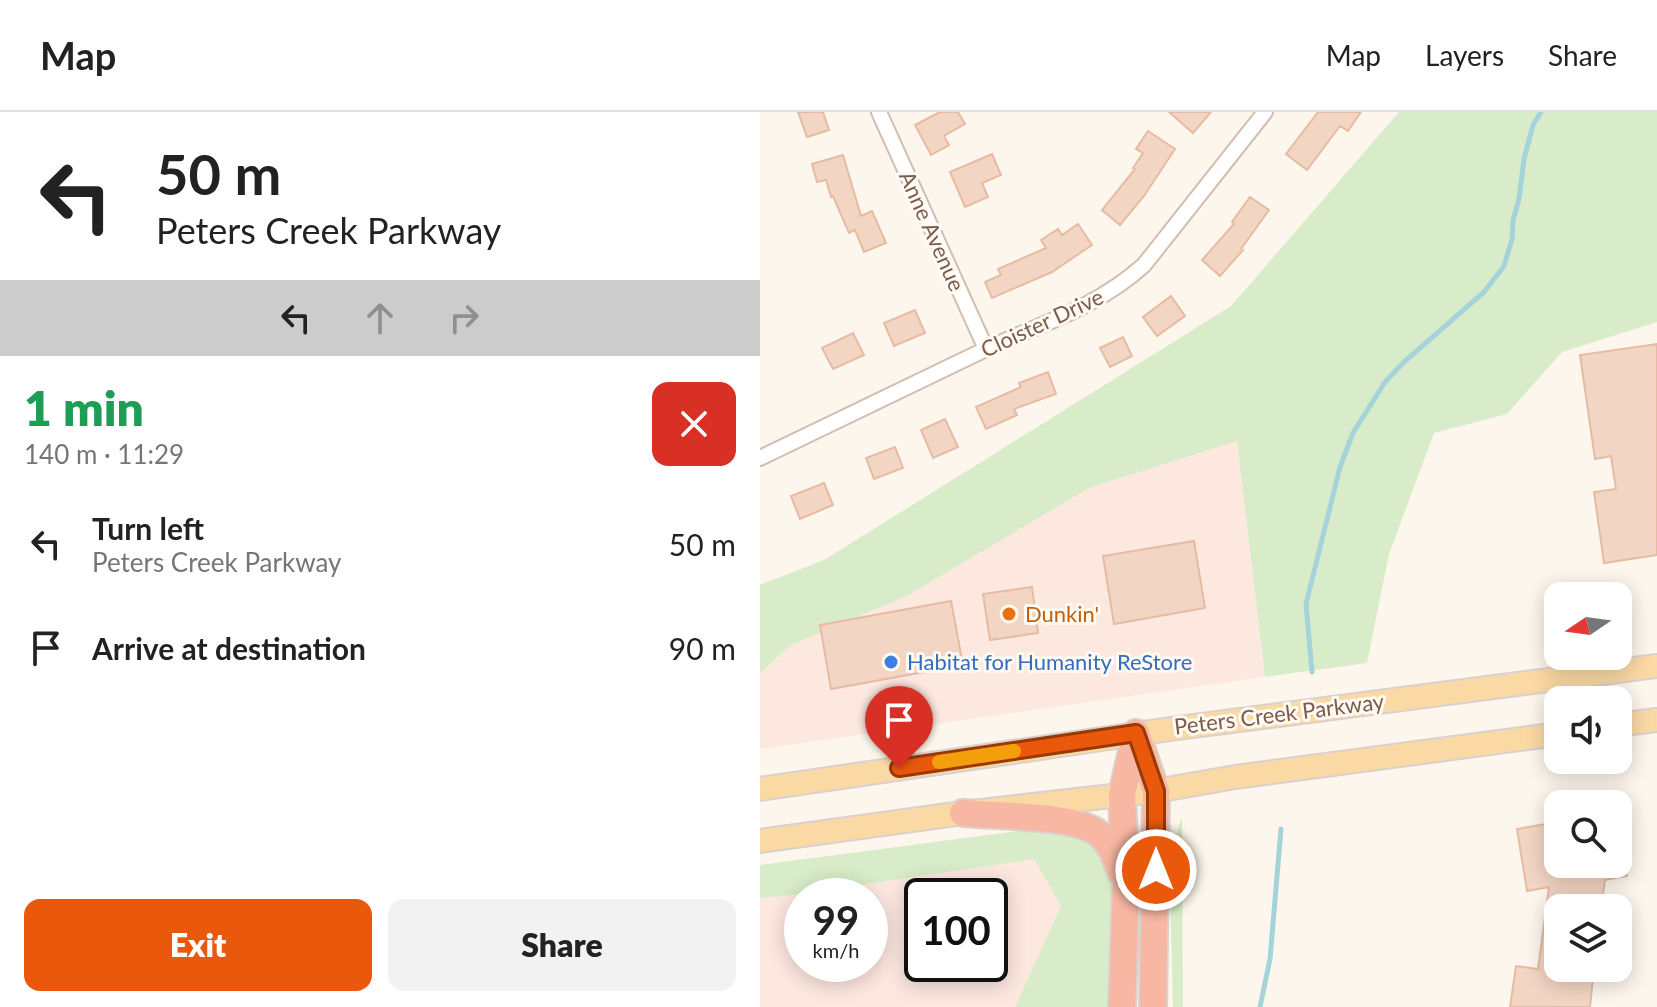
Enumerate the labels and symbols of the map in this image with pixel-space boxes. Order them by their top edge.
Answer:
street label: Anne Avenue [894,166,971,295]
street label: Cloister Drive [976,282,1107,363]
north arrow [1544,582,1632,670]
place label: Dunkin' [1025,600,1099,627]
marker: Dunkin' [1000,605,1018,623]
place label: Habitat for Humanity ReStore [907,648,1192,675]
marker: Habitat for Humanity ReStore [882,653,900,671]
pin [865,686,933,768]
street label: Peters Creek Parkway [1173,687,1386,740]
position arrow [1114,828,1198,912]
speed limit sign: 100 [904,878,1008,982]

